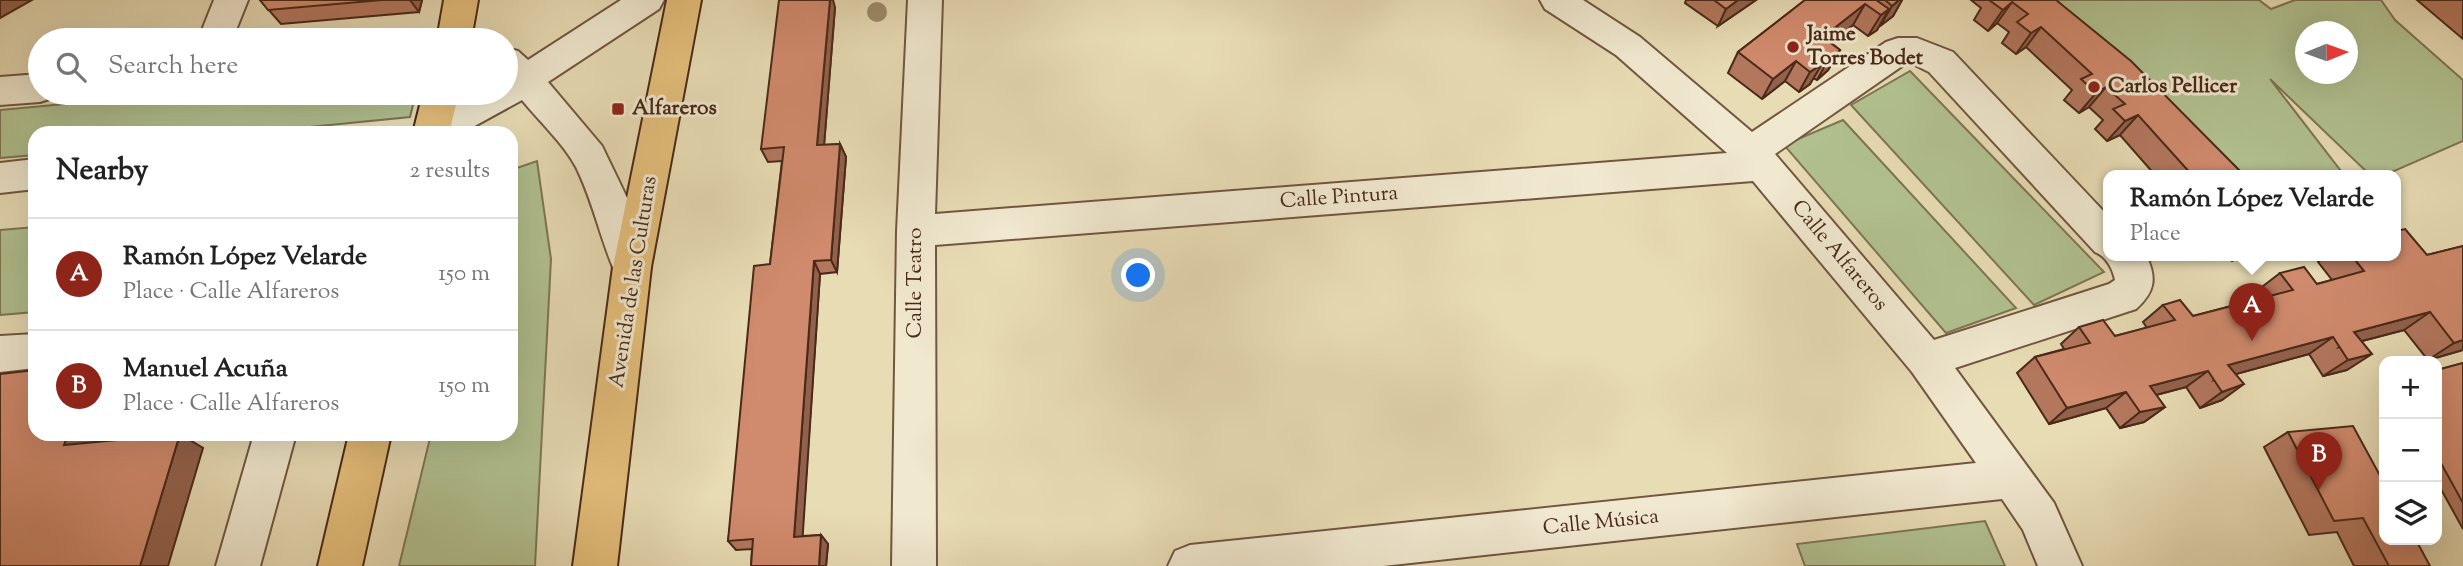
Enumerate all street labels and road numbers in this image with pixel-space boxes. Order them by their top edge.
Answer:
street label: Avenida de las Culturas [602,174,666,390]
street label: Calle Pintura [1279,179,1400,217]
street label: Calle Alfareros [1784,194,1894,318]
street label: Calle Teatro [901,228,931,338]
street label: Calle Música [1542,502,1661,544]

